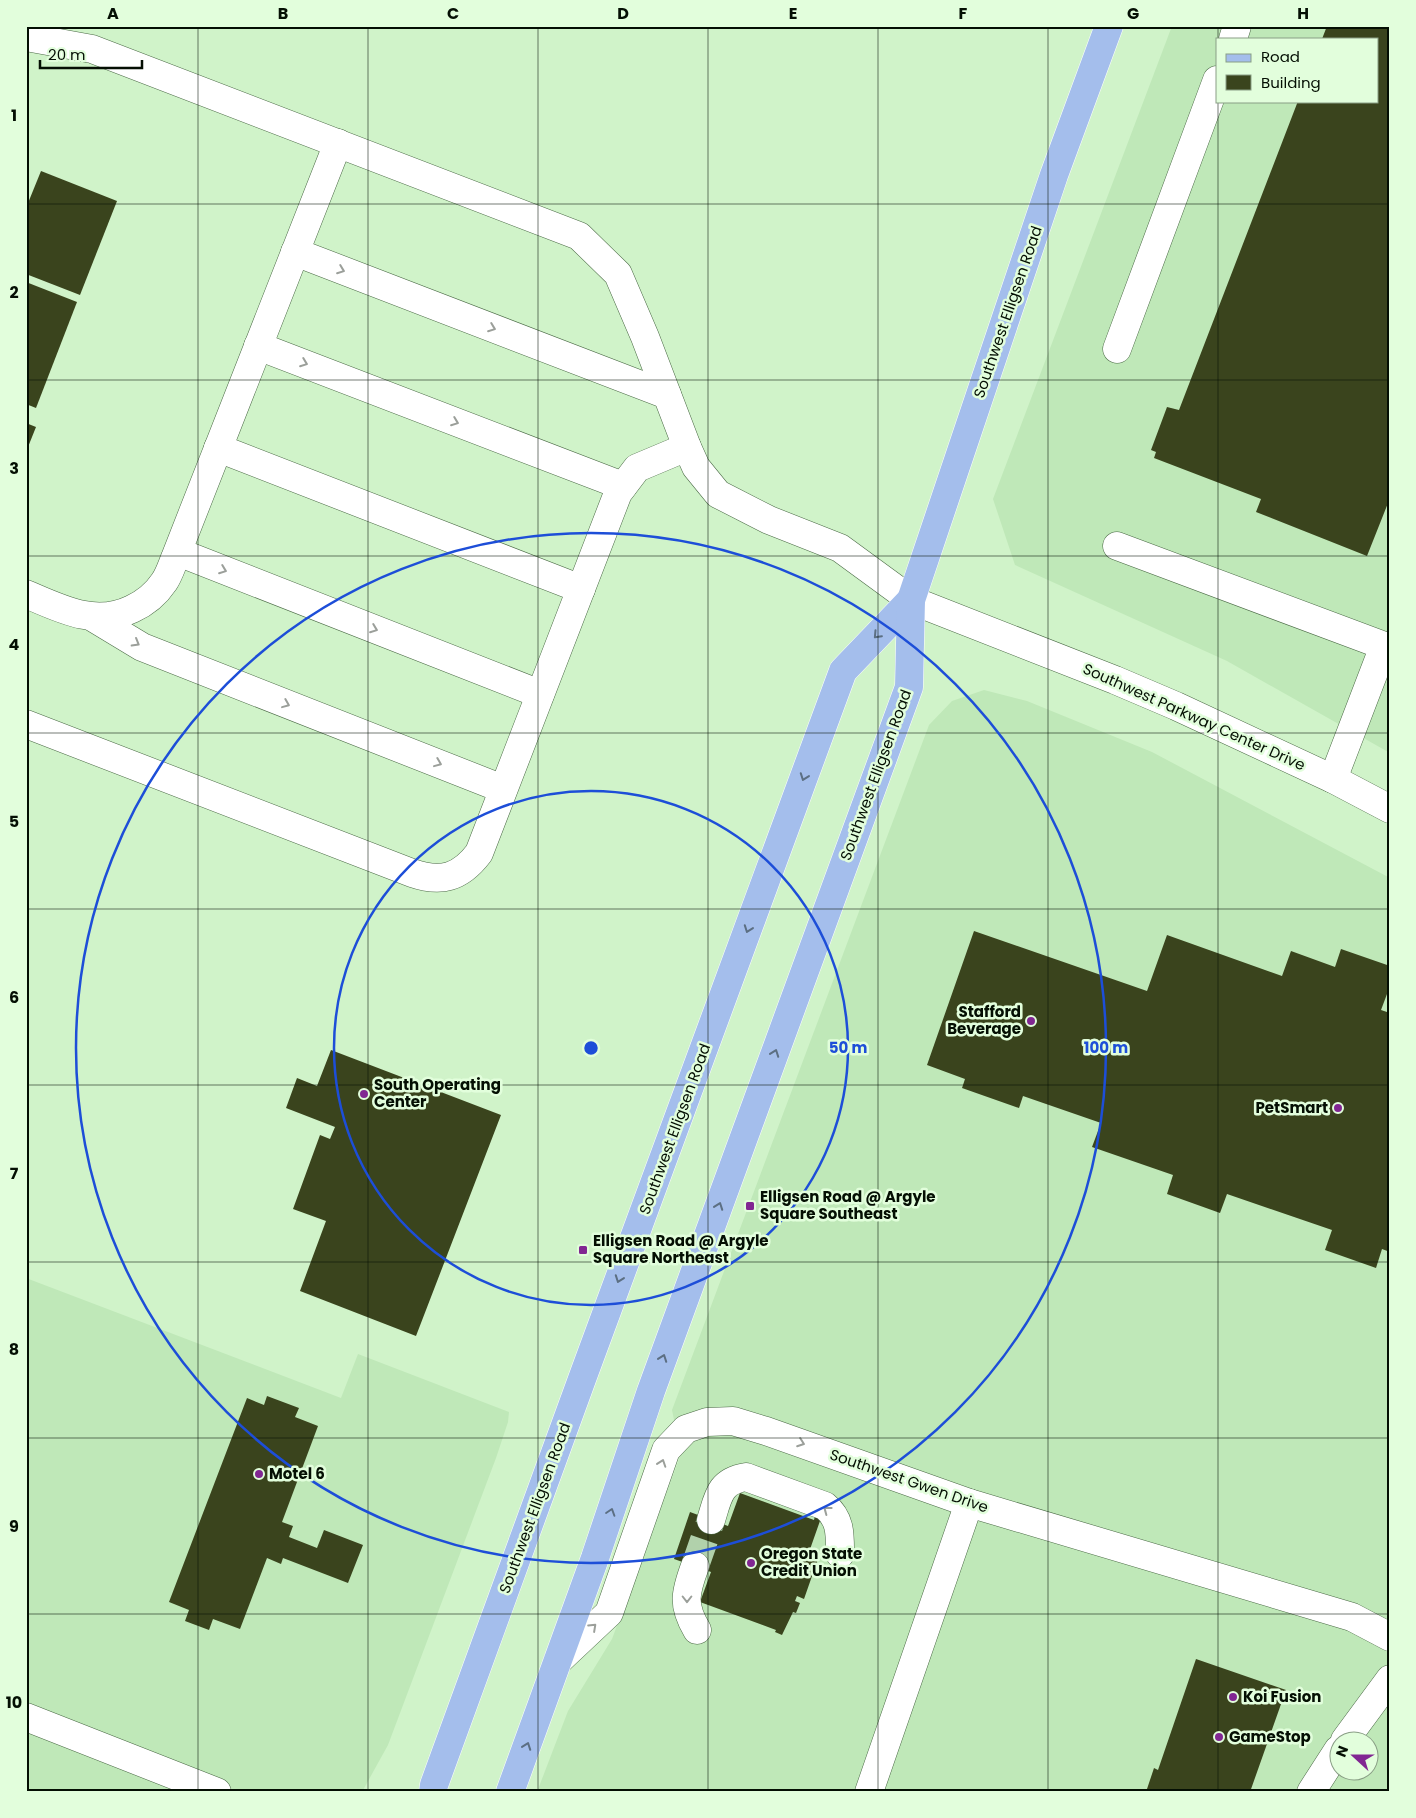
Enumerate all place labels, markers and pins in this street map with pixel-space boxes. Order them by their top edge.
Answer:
place label: Stafford Beverage [947,1001,1021,1039]
marker: Stafford Beverage [1025,1015,1037,1027]
centre of rings [582,1039,600,1057]
place label: South Operating Center [374,1074,501,1112]
marker: South Operating Center [358,1088,370,1100]
place label: PetSmart [1256,1097,1328,1118]
marker: PetSmart [1332,1102,1344,1114]
place label: Elligsen Road @ Argyle Square Southeast [760,1186,936,1224]
marker: Elligsen Road @ Argyle Square Southeast [744,1200,756,1212]
place label: Elligsen Road @ Argyle Square Northeast [593,1230,769,1268]
marker: Elligsen Road @ Argyle Square Northeast [577,1244,589,1256]
place label: Motel 6 [269,1463,325,1484]
marker: Motel 6 [253,1468,265,1480]
place label: Oregon State Credit Union [761,1543,862,1581]
marker: Oregon State Credit Union [745,1557,757,1569]
place label: Koi Fusion [1243,1686,1321,1707]
marker: Koi Fusion [1227,1691,1239,1703]
place label: GameStop [1229,1726,1311,1747]
marker: GameStop [1213,1731,1225,1743]

